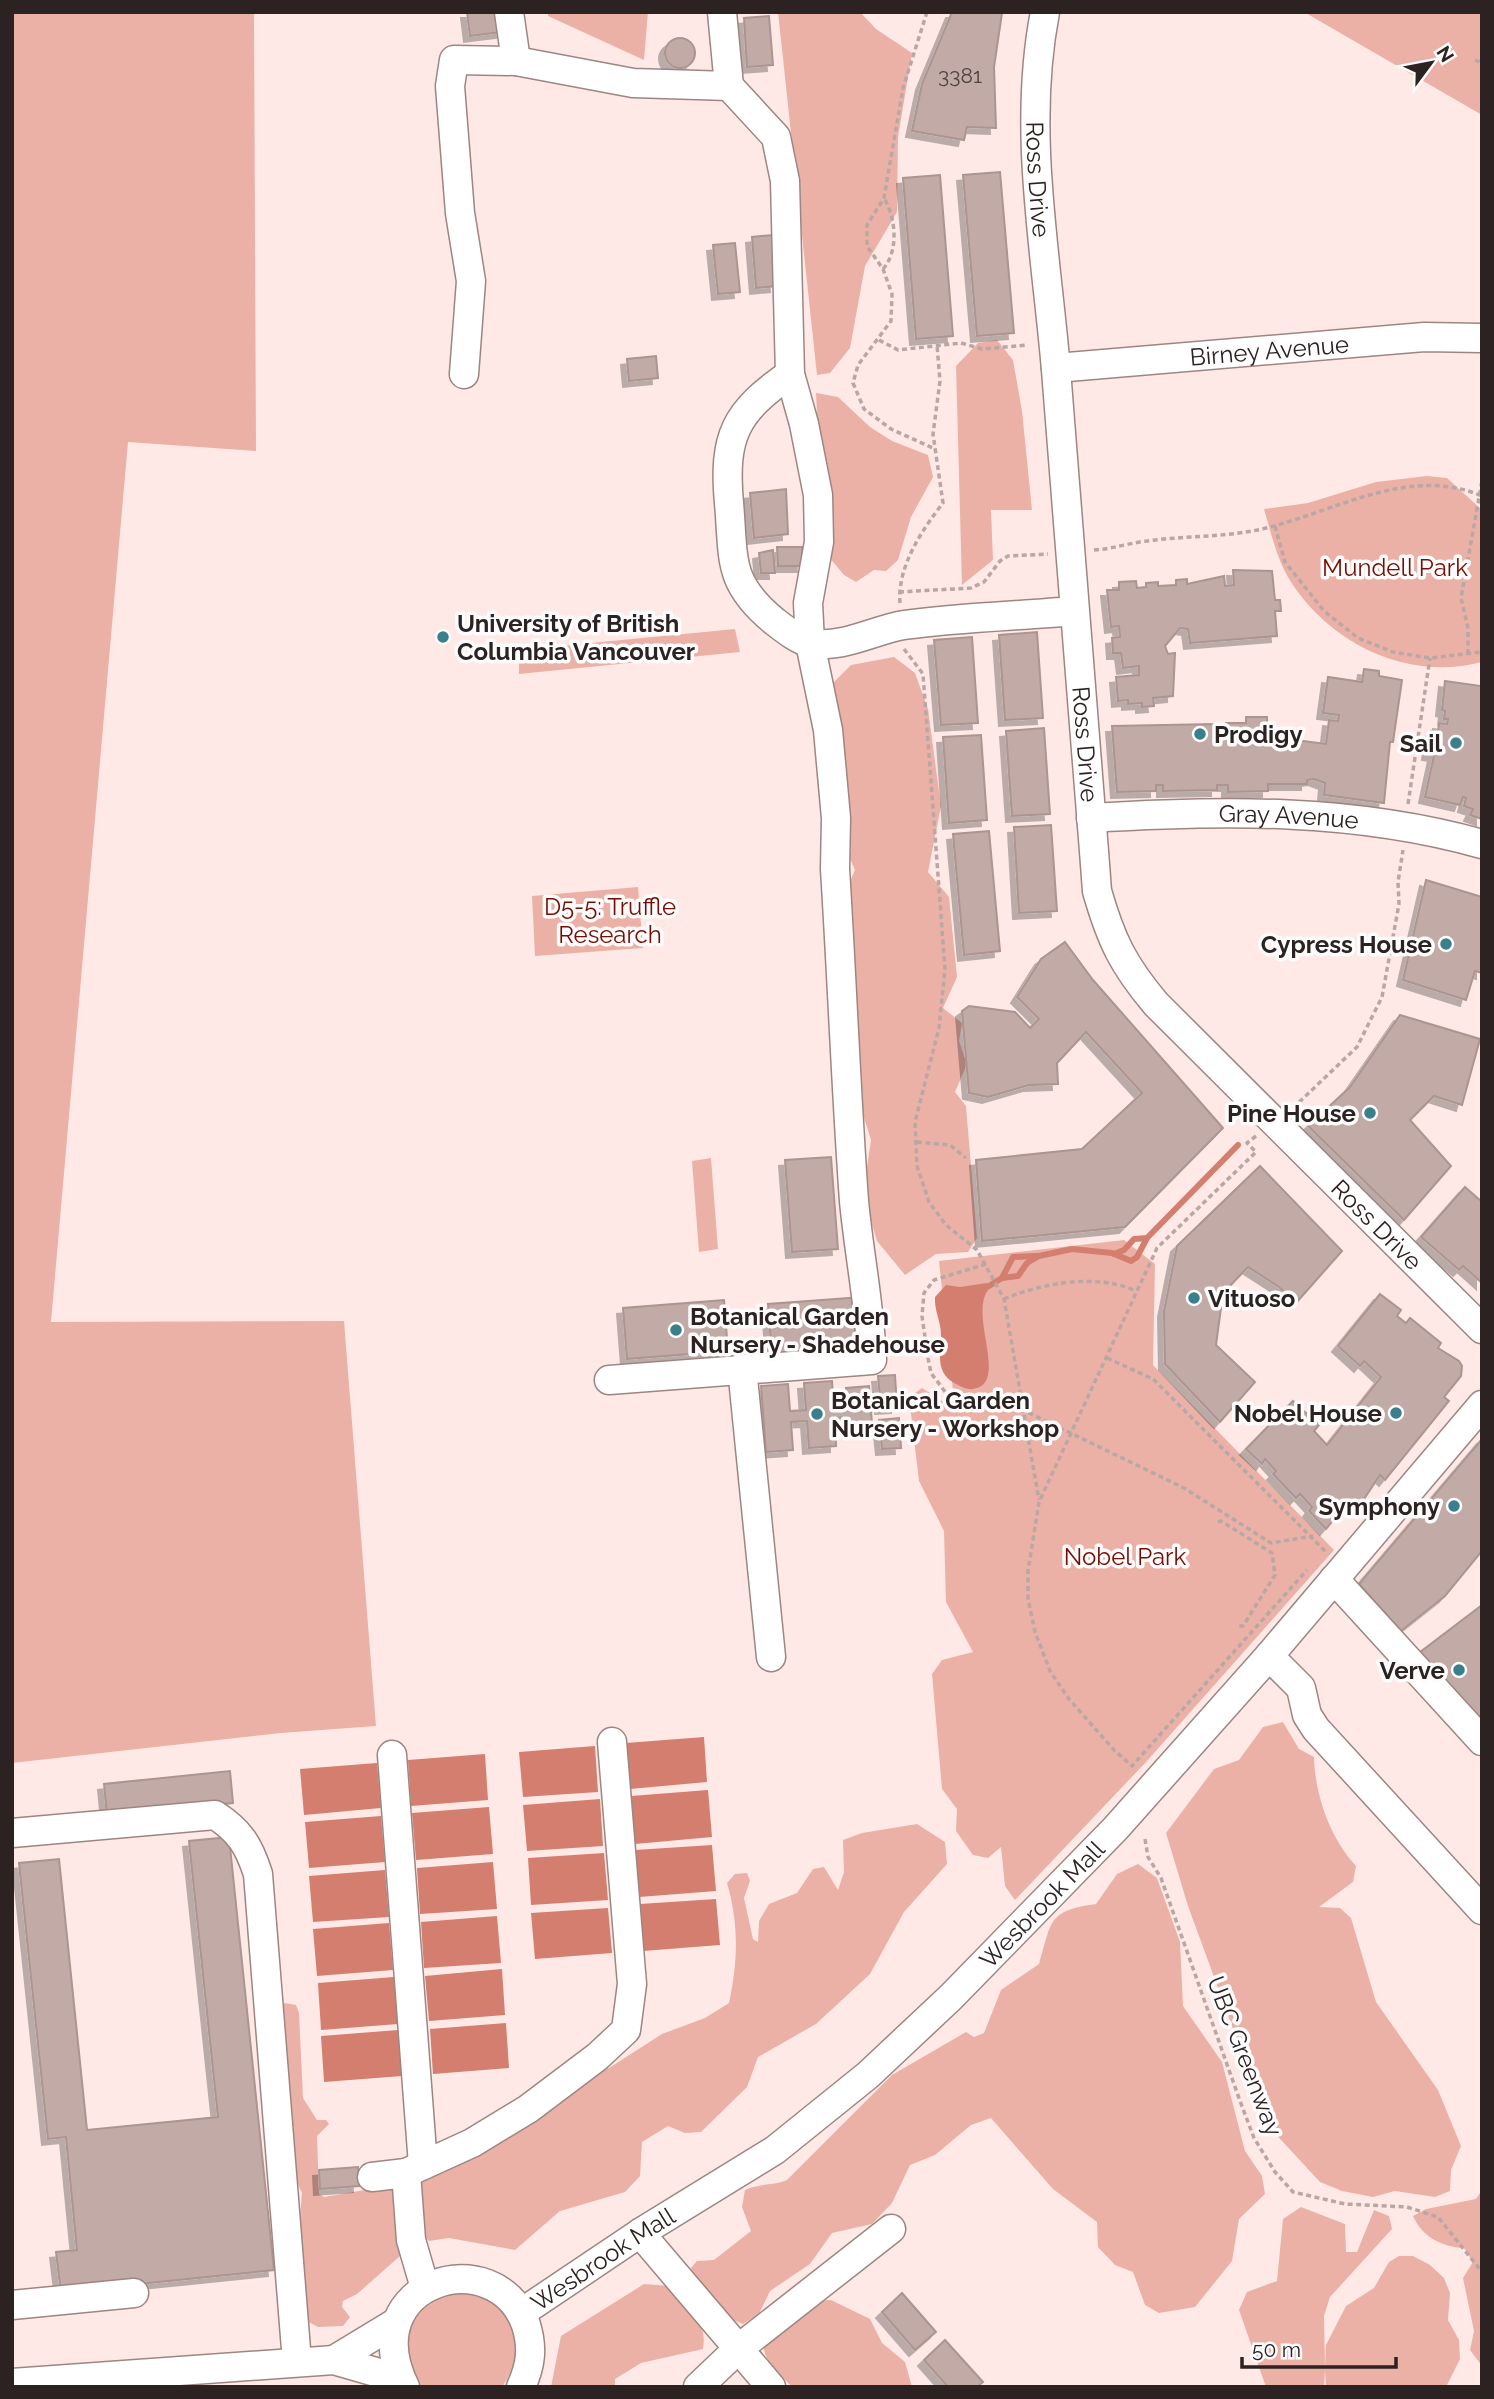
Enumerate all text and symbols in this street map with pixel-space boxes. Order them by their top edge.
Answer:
north arrow [1396,28,1466,98]
text: N [1432,42,1459,66]
house number: 3381 [938,63,982,88]
street label: Ross Drive [1021,121,1057,239]
street label: Birney Avenue [1189,329,1350,371]
park label: Mundell Park [1322,553,1468,582]
place label: University of British Columbia Vancouver [457,609,695,666]
marker: University of British Columbia Vancouver [435,629,451,645]
street label: Ross Drive [1067,685,1105,803]
place label: Prodigy [1214,720,1303,749]
marker: Prodigy [1192,726,1208,742]
place label: Sail [1400,729,1442,758]
marker: Sail [1448,735,1464,751]
street label: Gray Avenue [1219,799,1360,835]
park label: D5-5: Truffle Research [544,892,676,949]
place label: Cypress House [1261,930,1432,959]
marker: Cypress House [1438,936,1454,952]
place label: Pine House [1227,1099,1356,1128]
marker: Pine House [1362,1105,1378,1121]
street label: Ross Drive [1326,1173,1428,1276]
place label: Vituoso [1208,1284,1295,1313]
marker: Vituoso [1186,1290,1202,1306]
place label: Botanical Garden Nursery - Shadehouse [690,1302,945,1359]
marker: Botanical Garden Nursery - Shadehouse [668,1322,684,1338]
place label: Botanical Garden Nursery - Workshop [831,1386,1059,1443]
place label: Nobel House [1234,1399,1382,1428]
marker: Nobel House [1388,1405,1404,1421]
marker: Botanical Garden Nursery - Workshop [809,1406,825,1422]
place label: Symphony [1318,1492,1440,1521]
marker: Symphony [1446,1498,1462,1514]
park label: Nobel Park [1064,1542,1186,1571]
place label: Verve [1380,1656,1445,1685]
marker: Verve [1451,1662,1467,1678]
street label: Wesbrook Mall [973,1834,1111,1974]
street label: UBC Greenway [1201,1972,1289,2140]
street label: Wesbrook Mall [525,2201,680,2317]
scale bar [1242,2326,1396,2370]
text: 50 m [1252,2337,1301,2362]

